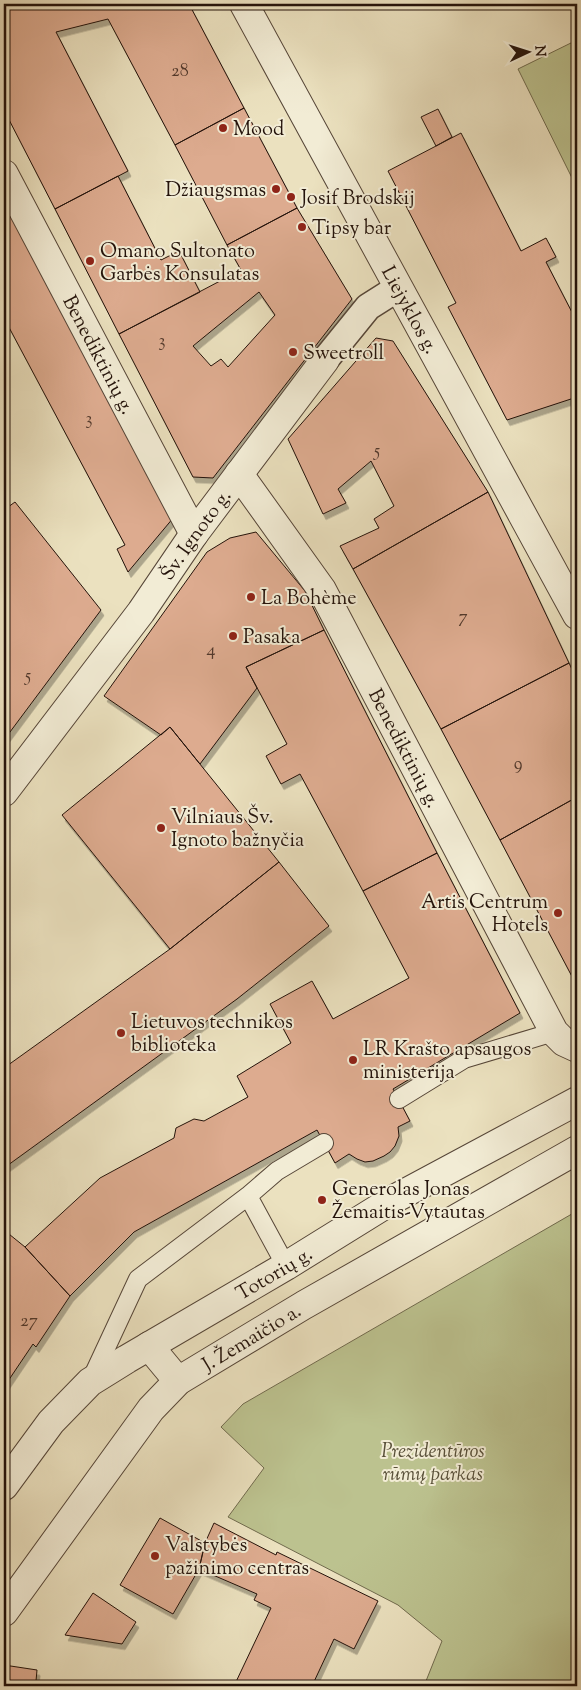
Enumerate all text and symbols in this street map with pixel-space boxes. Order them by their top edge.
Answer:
north arrow [504,28,554,78]
text: N [529,45,549,58]
house number: 28 [171,59,189,85]
place label: Mood [233,116,284,145]
marker: Mood [217,122,229,134]
place label: Džiaugsmas [165,177,266,206]
marker: Džiaugsmas [270,183,282,195]
place label: Josif Brodskij [300,185,415,214]
marker: Josif Brodskij [285,191,297,203]
place label: Tipsy bar [312,215,392,244]
marker: Tipsy bar [296,221,308,233]
place label: Omano Sultonato Garbės Konsulatas [100,238,259,290]
marker: Omano Sultonato Garbės Konsulatas [84,255,96,267]
street label: Liejyklos g. [373,261,444,360]
street label: Benediktinių g. [54,291,140,420]
house number: 3 [158,329,166,355]
place label: Sweetroll [303,340,385,369]
marker: Sweetroll [287,346,299,358]
house number: 3 [85,407,93,433]
house number: 5 [373,439,380,465]
street label: Šv. Ignoto g. [154,484,240,587]
place label: La Bohème [261,585,357,614]
marker: La Bohème [245,591,257,603]
house number: 7 [458,605,468,631]
place label: Pasaka [243,624,300,653]
marker: Pasaka [227,630,239,642]
house number: 4 [206,638,216,664]
house number: 5 [24,664,31,690]
street label: Benediktinių g. [359,684,446,814]
house number: 9 [514,752,523,778]
place label: Vilniaus Šv. Ignoto bažnyčia [171,803,304,856]
marker: Vilniaus Šv. Ignoto bažnyčia [155,822,167,834]
place label: Artis Centrum Hotels [421,889,548,941]
marker: Artis Centrum Hotels [552,907,564,919]
place label: Lietuvos technikos biblioteka [131,1009,293,1061]
marker: Lietuvos technikos biblioteka [115,1027,127,1039]
place label: LR Krašto apsaugos ministerija [363,1036,531,1088]
marker: LR Krašto apsaugos ministerija [347,1054,359,1066]
place label: Generolas Jonas Žemaitis-Vytautas [332,1176,485,1228]
marker: Generolas Jonas Žemaitis-Vytautas [316,1194,328,1206]
street label: Totorių g. [231,1241,319,1309]
street label: J. Žemaičio a. [197,1298,308,1381]
house number: 27 [20,1309,38,1335]
park label: Prezidentūros rūmų parkas [381,1438,485,1490]
place label: Valstybės pažinimo centras [165,1532,309,1584]
marker: Valstybės pažinimo centras [149,1550,161,1562]

